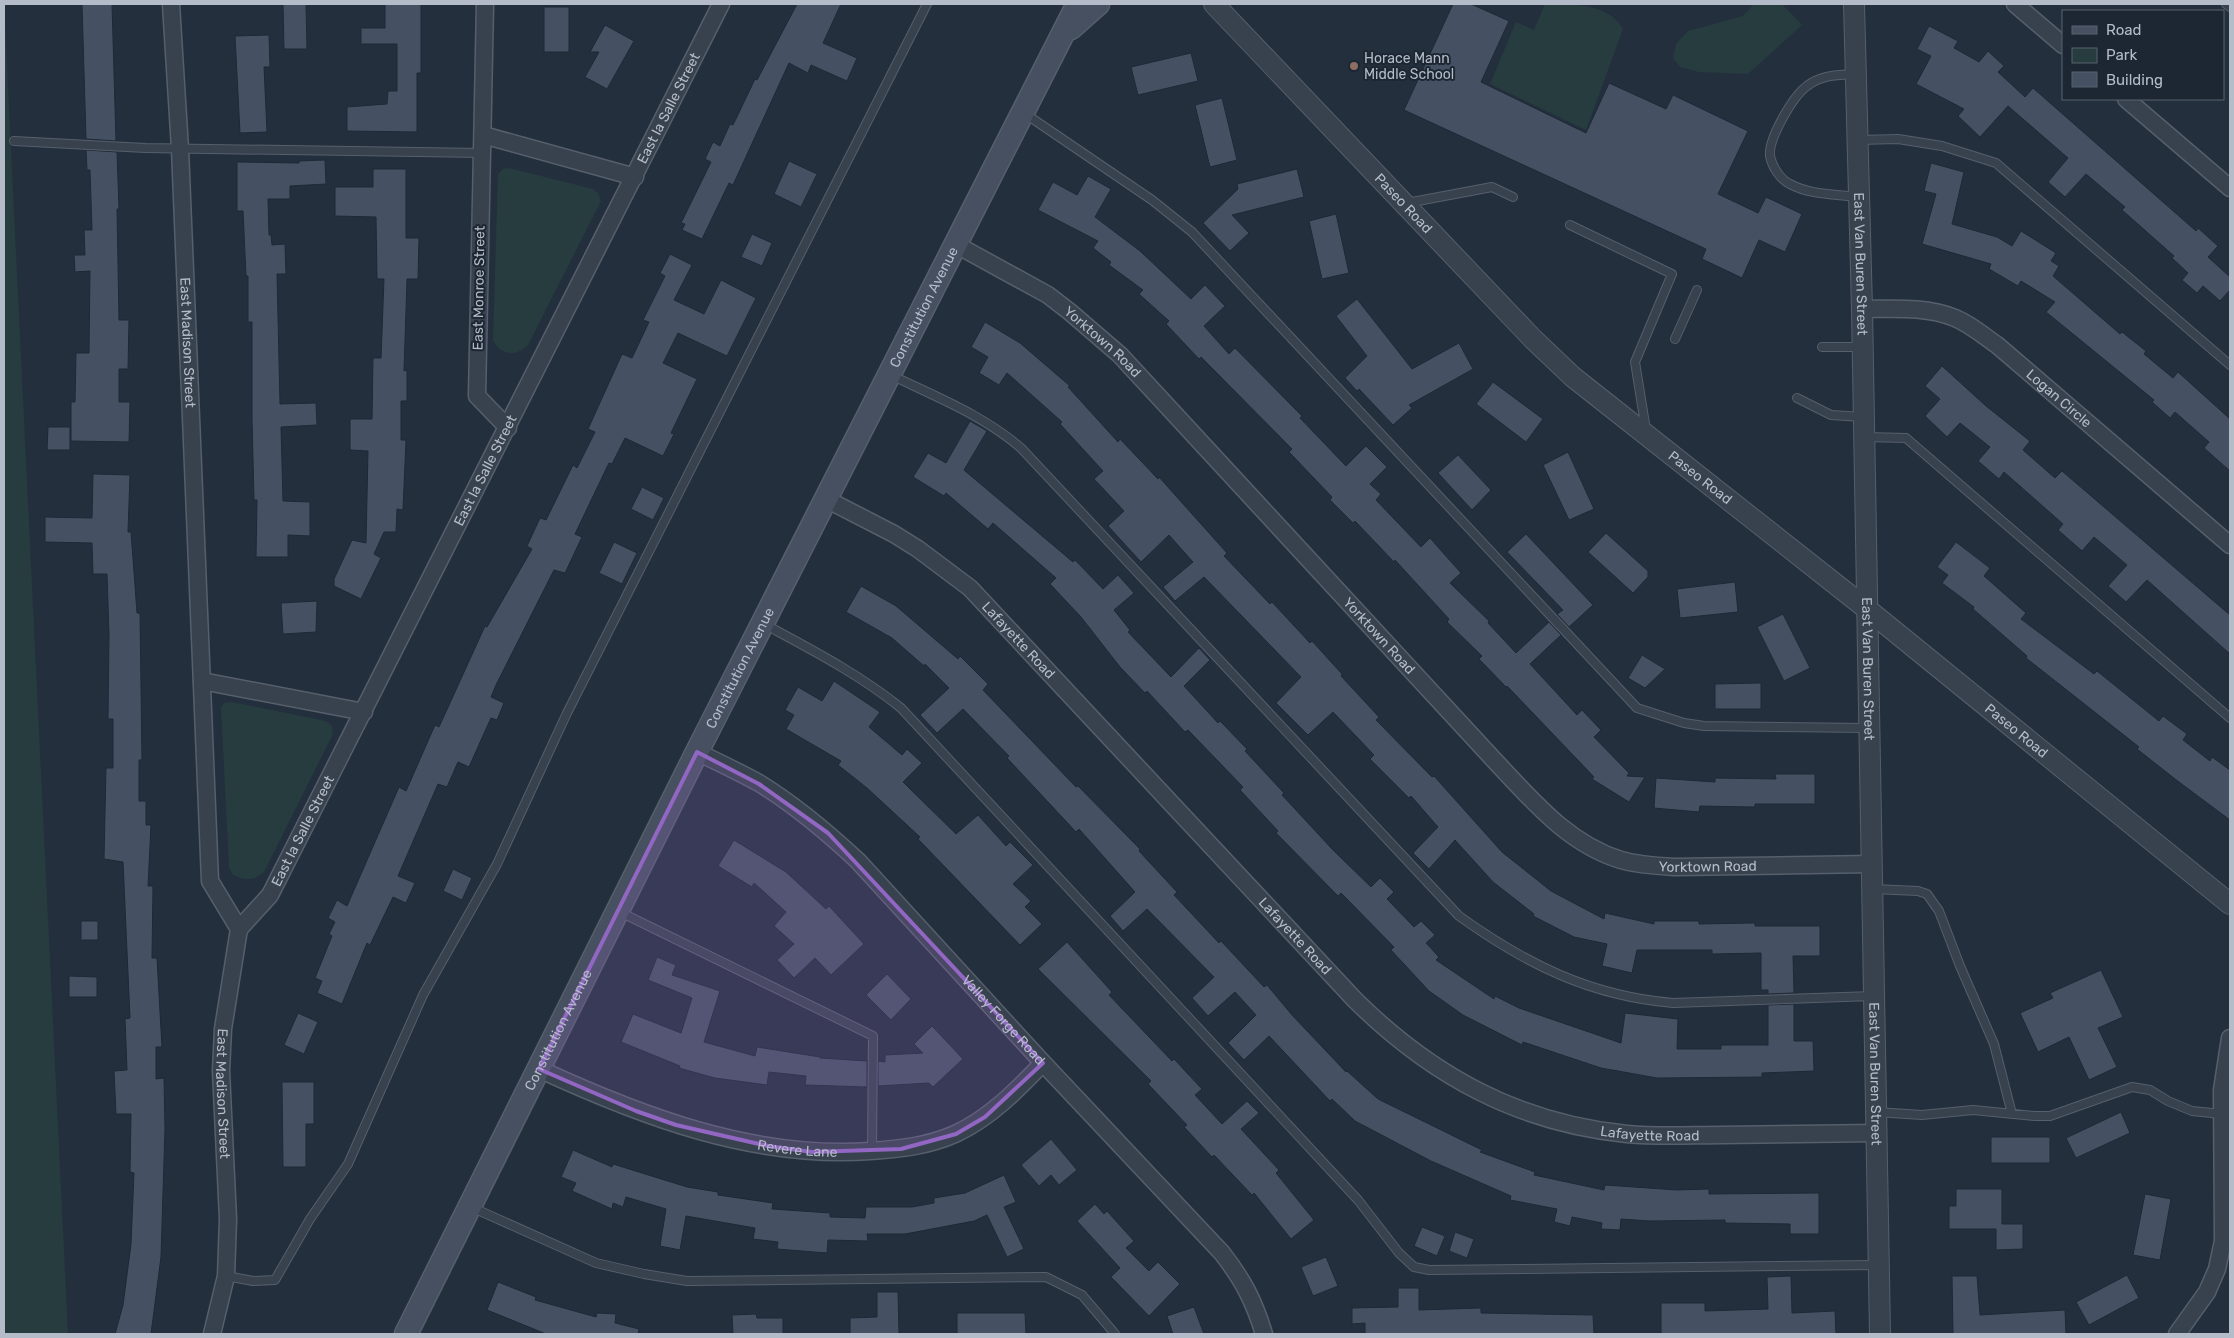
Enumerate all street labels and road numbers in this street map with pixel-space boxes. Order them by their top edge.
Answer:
street label: East la Salle Street [633,49,704,166]
street label: Paseo Road [1371,170,1436,237]
street label: East Van Buren Street [1850,192,1871,336]
street label: East Monroe Street [469,225,489,351]
street label: Constitution Avenue [886,244,962,370]
street label: East Madison Street [177,277,199,409]
street label: Yorktown Road [1061,302,1145,381]
street label: Logan Circle [2023,366,2095,431]
street label: East la Salle Street [450,412,520,529]
street label: Paseo Road [1665,447,1736,508]
street label: Yorktown Road [1340,594,1419,678]
street label: East Van Buren Street [1859,597,1878,741]
street label: Lafayette Road [979,598,1059,682]
street label: Constitution Avenue [702,605,778,731]
street label: Paseo Road [1982,700,2052,761]
street label: East la Salle Street [267,772,338,889]
street label: Yorktown Road [1658,857,1757,876]
street label: Lafayette Road [1255,894,1335,978]
street label: Constitution Avenue [521,966,596,1093]
street label: Valley Forge Road [958,972,1049,1068]
street label: East Van Buren Street [1866,1002,1885,1146]
street label: East Madison Street [212,1028,234,1160]
street label: Lafayette Road [1599,1122,1700,1144]
street label: Revere Lane [756,1136,838,1160]

